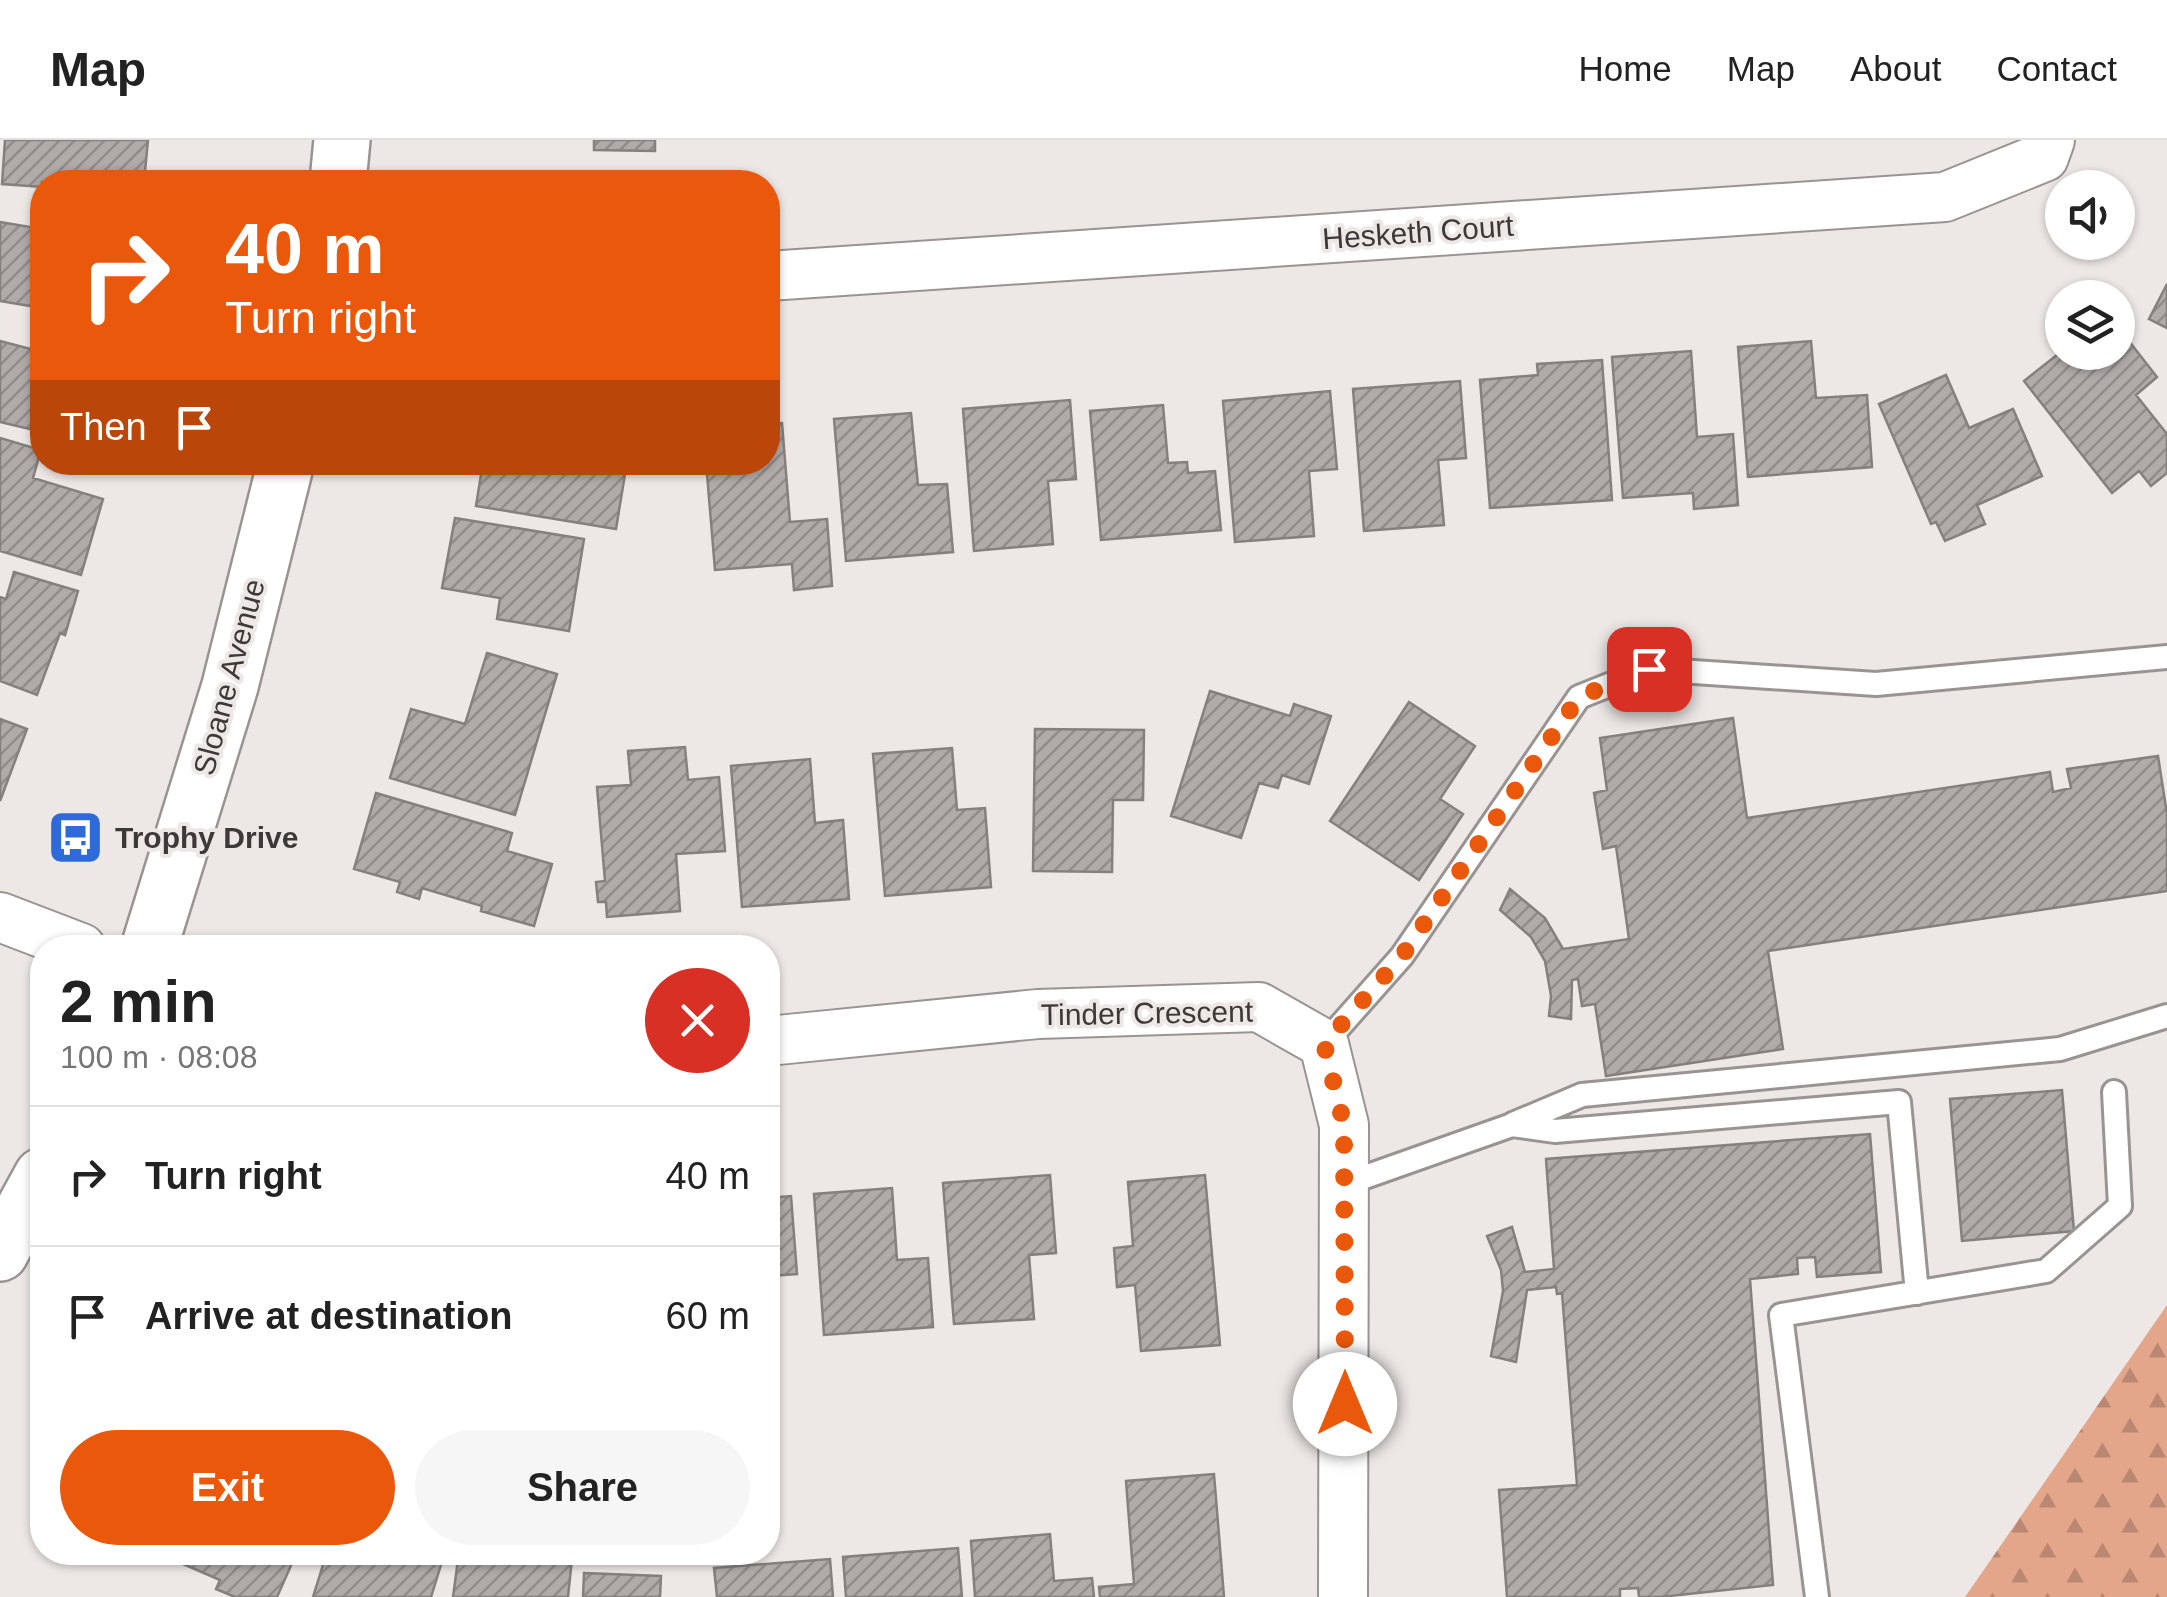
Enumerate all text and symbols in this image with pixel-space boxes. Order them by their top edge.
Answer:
text: Map [50,43,146,96]
text: Home [1578,49,1672,88]
text: Map [1727,49,1795,88]
text: About [1850,49,1941,88]
text: Contact [1996,49,2117,88]
map controls [2045,170,2135,370]
button: sound [2045,170,2135,260]
street label: Hesketh Court [1321,209,1515,255]
icon: right [60,210,190,340]
text: 40 m [225,210,385,288]
button: layers [2045,280,2135,370]
text: Turn right [225,292,416,343]
icon: arrive [167,400,222,455]
text: Then [60,406,147,448]
street label: Sloane Avenue [187,576,271,778]
pin [1607,627,1692,712]
icon: arrive [1622,642,1677,697]
bus stop icon: Trophy Drive [46,807,106,867]
place label: Trophy Drive [115,821,298,854]
text: 2 min [60,968,217,1035]
button: close [645,968,750,1073]
street label: Tinder Crescent [1041,995,1254,1031]
text: 100 m · 08:08 [60,1039,257,1075]
icon: right [60,1149,115,1204]
text: Turn right [145,1155,322,1197]
text: 40 m [666,1155,750,1197]
icon: arrive [60,1289,115,1344]
text: Arrive at destination [145,1295,512,1337]
text: 60 m [666,1295,750,1337]
position arrow [1293,1352,1397,1456]
button: Exit [60,1430,395,1545]
button: Share [415,1430,750,1545]

